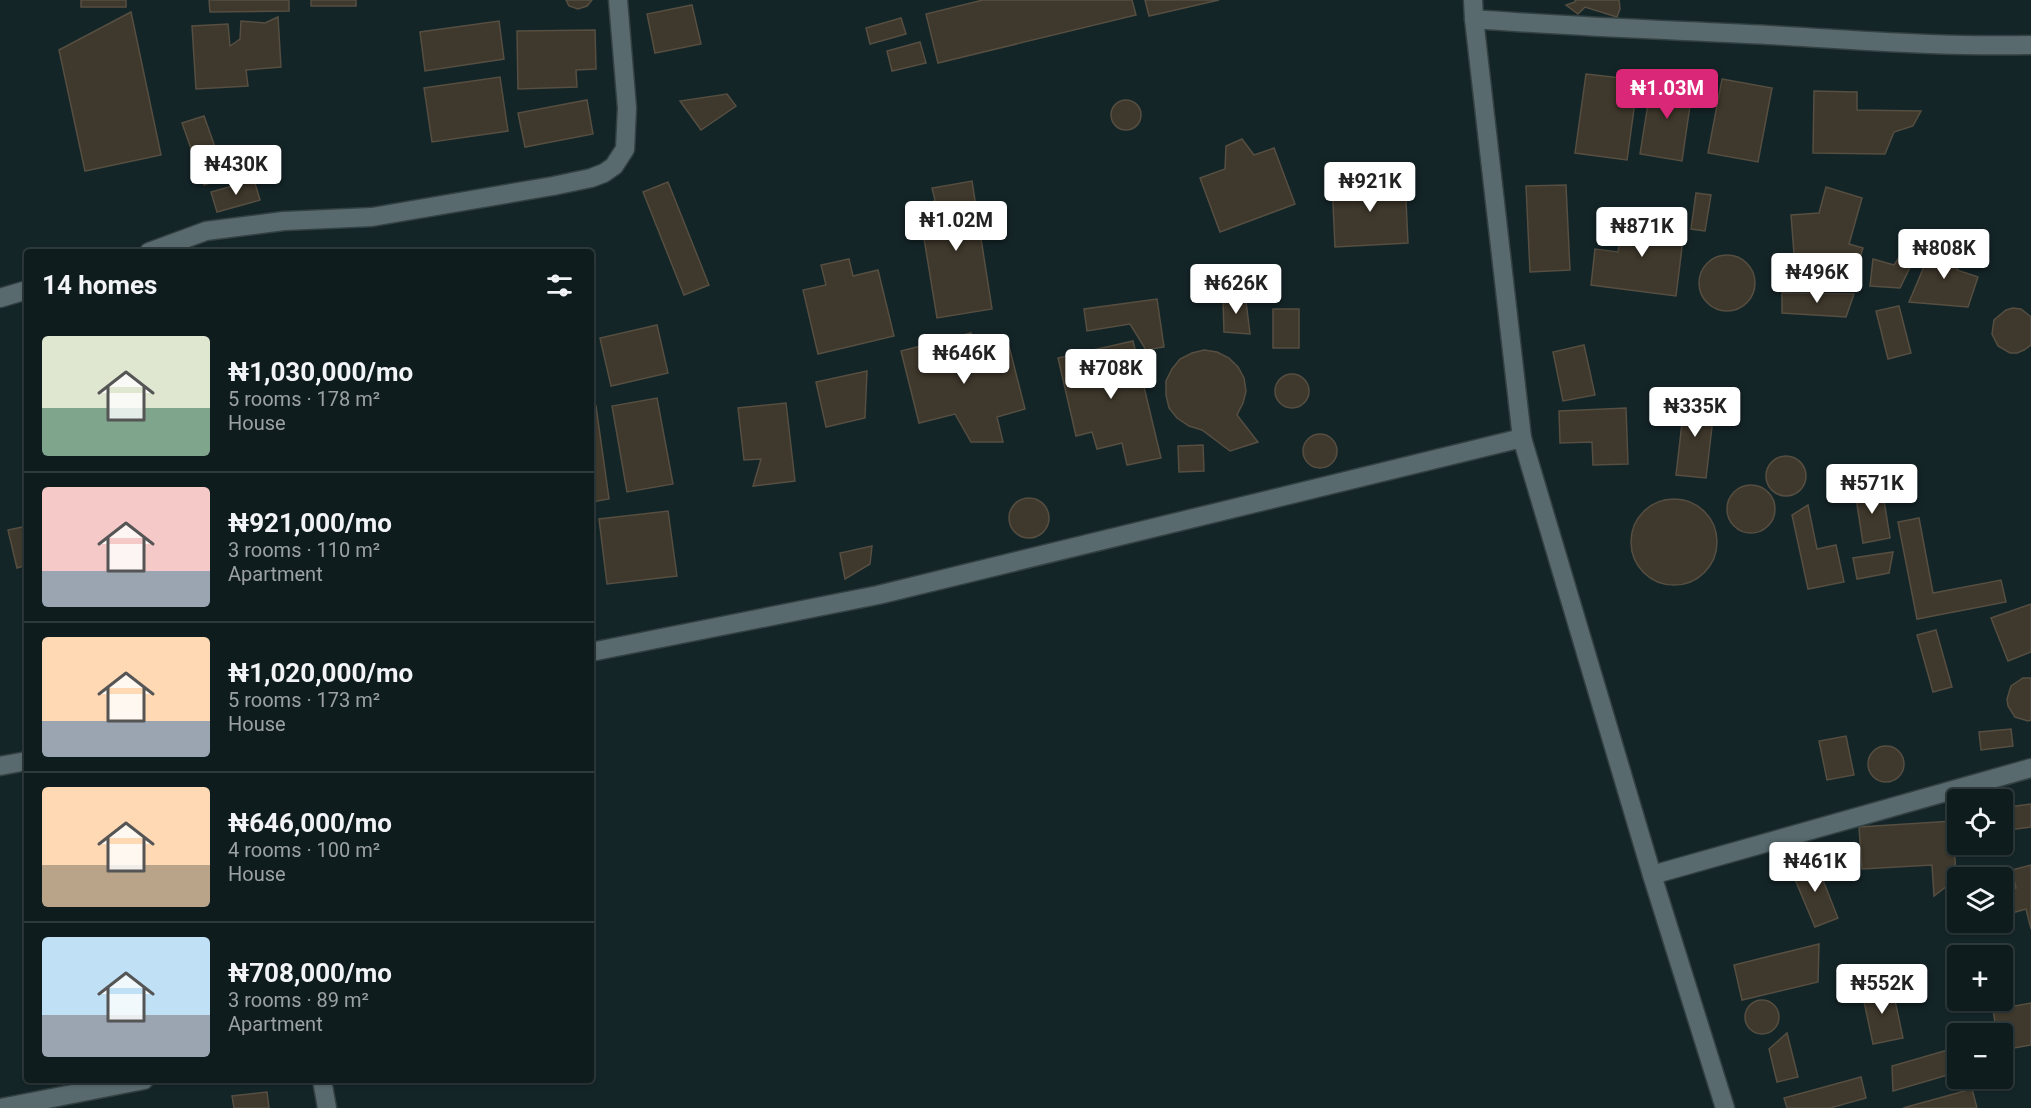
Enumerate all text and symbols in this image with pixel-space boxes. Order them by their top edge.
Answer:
pin: ₦1.03M [1618,69,1716,120]
text: ₦1.03M [1630,76,1704,100]
pin: ₦430K [194,145,278,196]
text: ₦430K [204,152,268,176]
pin: ₦921K [1328,162,1412,213]
text: ₦921K [1338,169,1402,193]
pin: ₦1.02M [907,201,1005,252]
pin: ₦871K [1600,207,1684,258]
text: ₦1.02M [919,208,993,232]
text: ₦871K [1610,214,1674,238]
pin: ₦808K [1902,229,1986,280]
text: ₦808K [1912,236,1976,260]
pin: ₦496K [1775,253,1859,304]
text: ₦496K [1785,260,1849,284]
pin: ₦626K [1194,264,1278,315]
icon: filters [543,269,576,302]
text: 14 homes [42,270,157,300]
text: ₦626K [1204,271,1268,295]
pin: ₦646K [922,334,1006,385]
text: ₦646K [932,341,996,365]
pin: ₦708K [1069,349,1153,400]
text: ₦708K [1079,356,1143,380]
text: ₦1,030,000/mo [228,357,413,387]
icon: home [90,360,162,432]
text: 5 rooms · 178 m² [228,387,380,411]
pin: ₦335K [1653,387,1737,438]
text: ₦335K [1663,394,1727,418]
text: House [228,411,286,435]
pin: ₦571K [1830,464,1914,515]
text: ₦571K [1840,471,1904,495]
text: ₦921,000/mo [228,508,392,538]
icon: home [90,511,162,583]
text: 3 rooms · 110 m² [228,538,380,562]
text: Apartment [228,562,323,586]
text: ₦1,020,000/mo [228,658,413,688]
icon: home [90,661,162,733]
text: 5 rooms · 173 m² [228,688,380,712]
text: House [228,712,286,736]
map controls [1947,789,2013,1089]
button: locate [1947,789,2013,855]
text: ₦646,000/mo [228,808,392,838]
icon: home [90,811,162,883]
text: 4 rooms · 100 m² [228,838,380,862]
pin: ₦461K [1773,842,1857,893]
text: ₦461K [1783,849,1847,873]
text: House [228,862,286,886]
button: layers [1947,867,2013,933]
button: + [1947,945,2013,1011]
text: ₦708,000/mo [228,958,392,988]
icon: home [90,961,162,1033]
pin: ₦552K [1840,964,1924,1015]
text: ₦552K [1850,971,1914,995]
text: 3 rooms · 89 m² [228,988,369,1012]
text: Apartment [228,1012,323,1036]
button: − [1947,1023,2013,1089]

